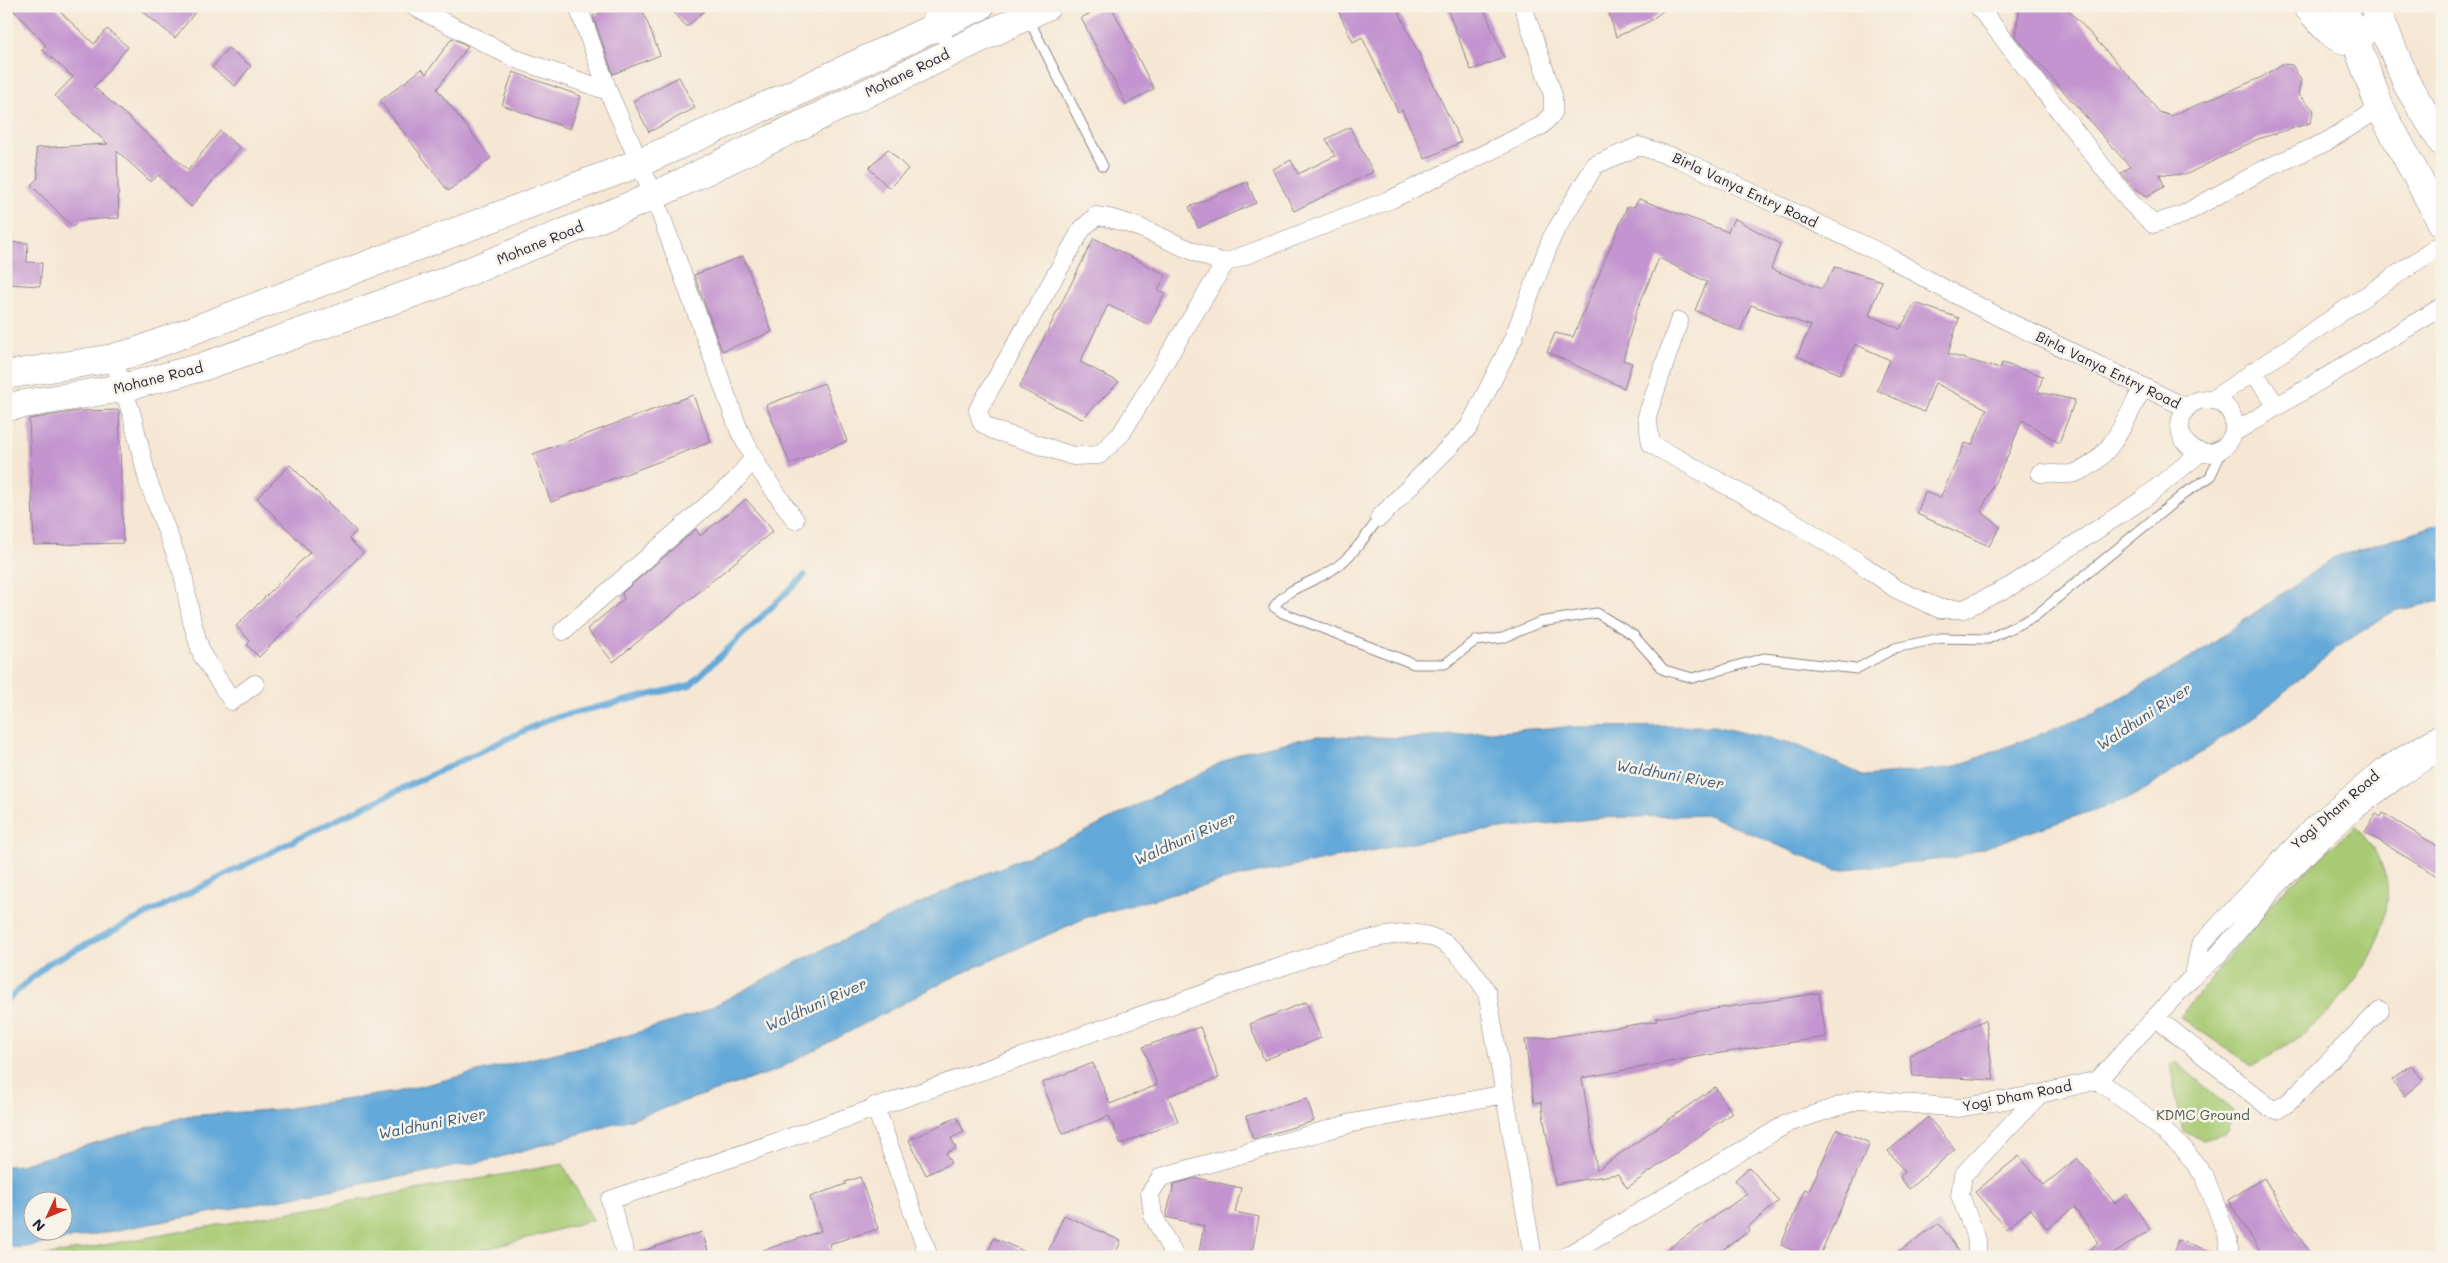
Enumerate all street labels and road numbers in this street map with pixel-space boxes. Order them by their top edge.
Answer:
street label: Mohane Road [861,44,952,101]
street label: Birla Vanya Entry Road [1669,147,1821,232]
street label: Mohane Road [494,216,586,269]
street label: Birla Vanya Entry Road [2033,326,2184,413]
street label: Mohane Road [111,357,205,398]
street label: Yogi Dham Road [2287,766,2383,853]
street label: Yogi Dham Road [1961,1076,2073,1115]

